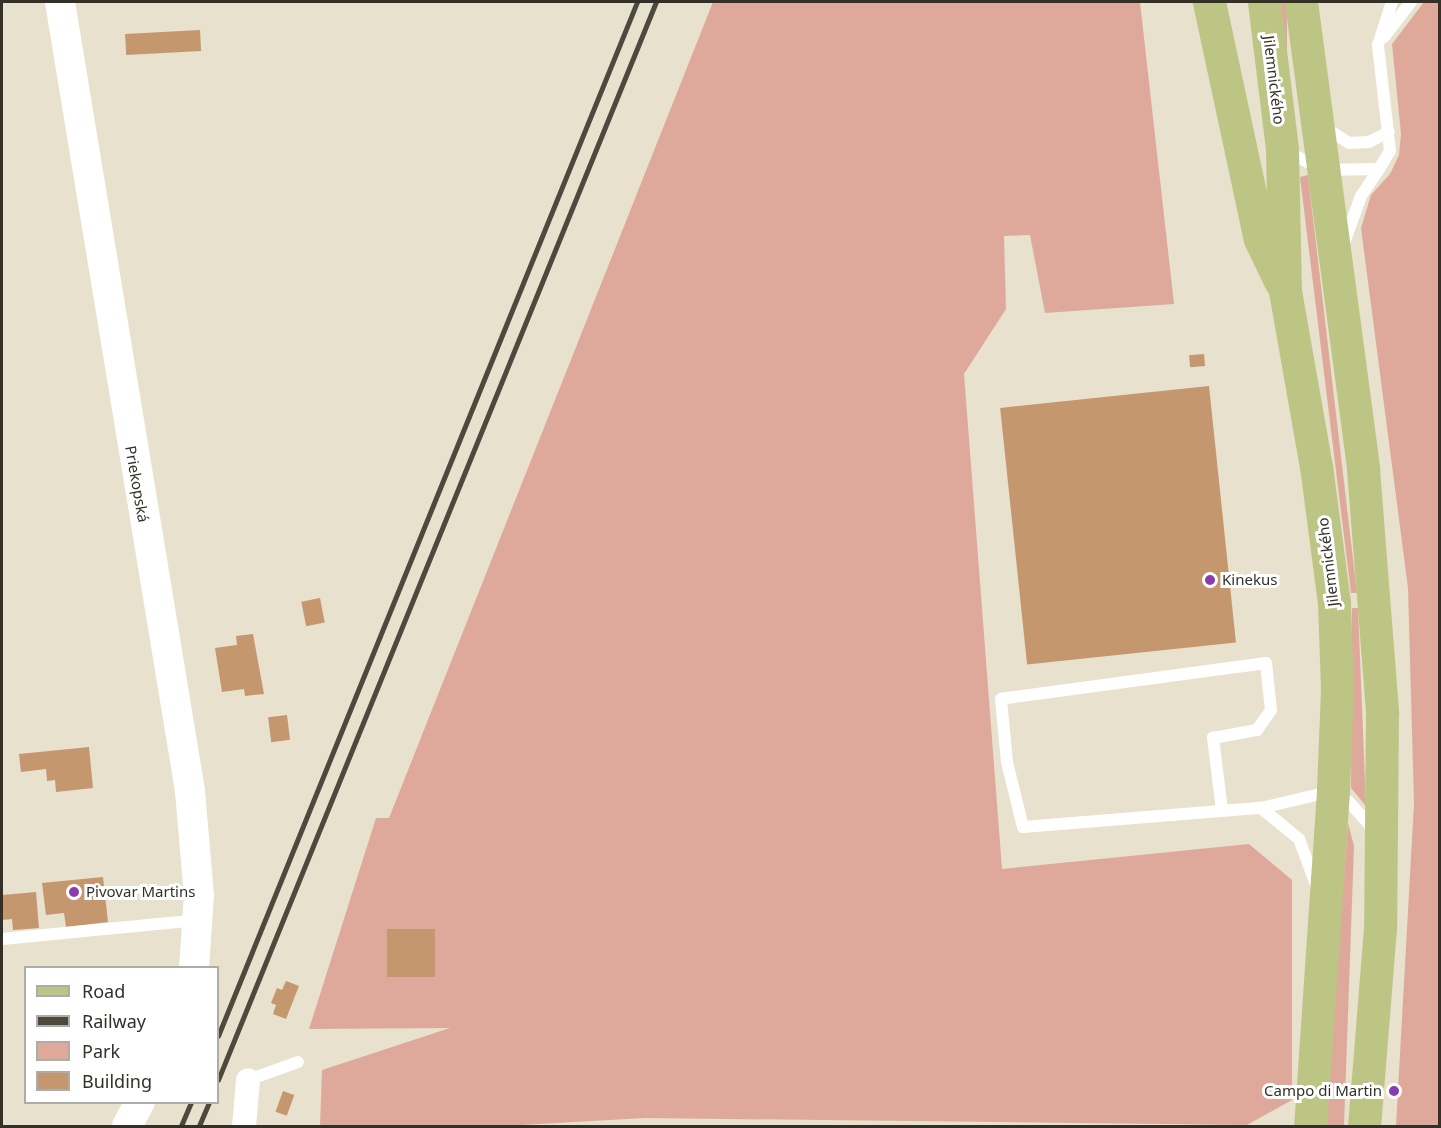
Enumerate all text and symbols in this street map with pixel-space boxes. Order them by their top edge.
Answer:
street label: Jilemnického [1260,34,1288,126]
street label: Priekopská [121,444,153,524]
street label: Jilemnického [1314,516,1342,608]
place label: Kinekus [1222,571,1277,589]
marker: Kinekus [1203,573,1217,587]
place label: Pivovar Martins [86,883,195,901]
marker: Pivovar Martins [67,885,81,899]
legend [24,966,219,1104]
text: Road [82,979,125,1003]
text: Railway [82,1009,146,1033]
text: Park [82,1039,120,1063]
text: Building [82,1069,152,1093]
place label: Campo di Martin [1264,1082,1382,1100]
marker: Campo di Martin [1387,1084,1401,1098]

